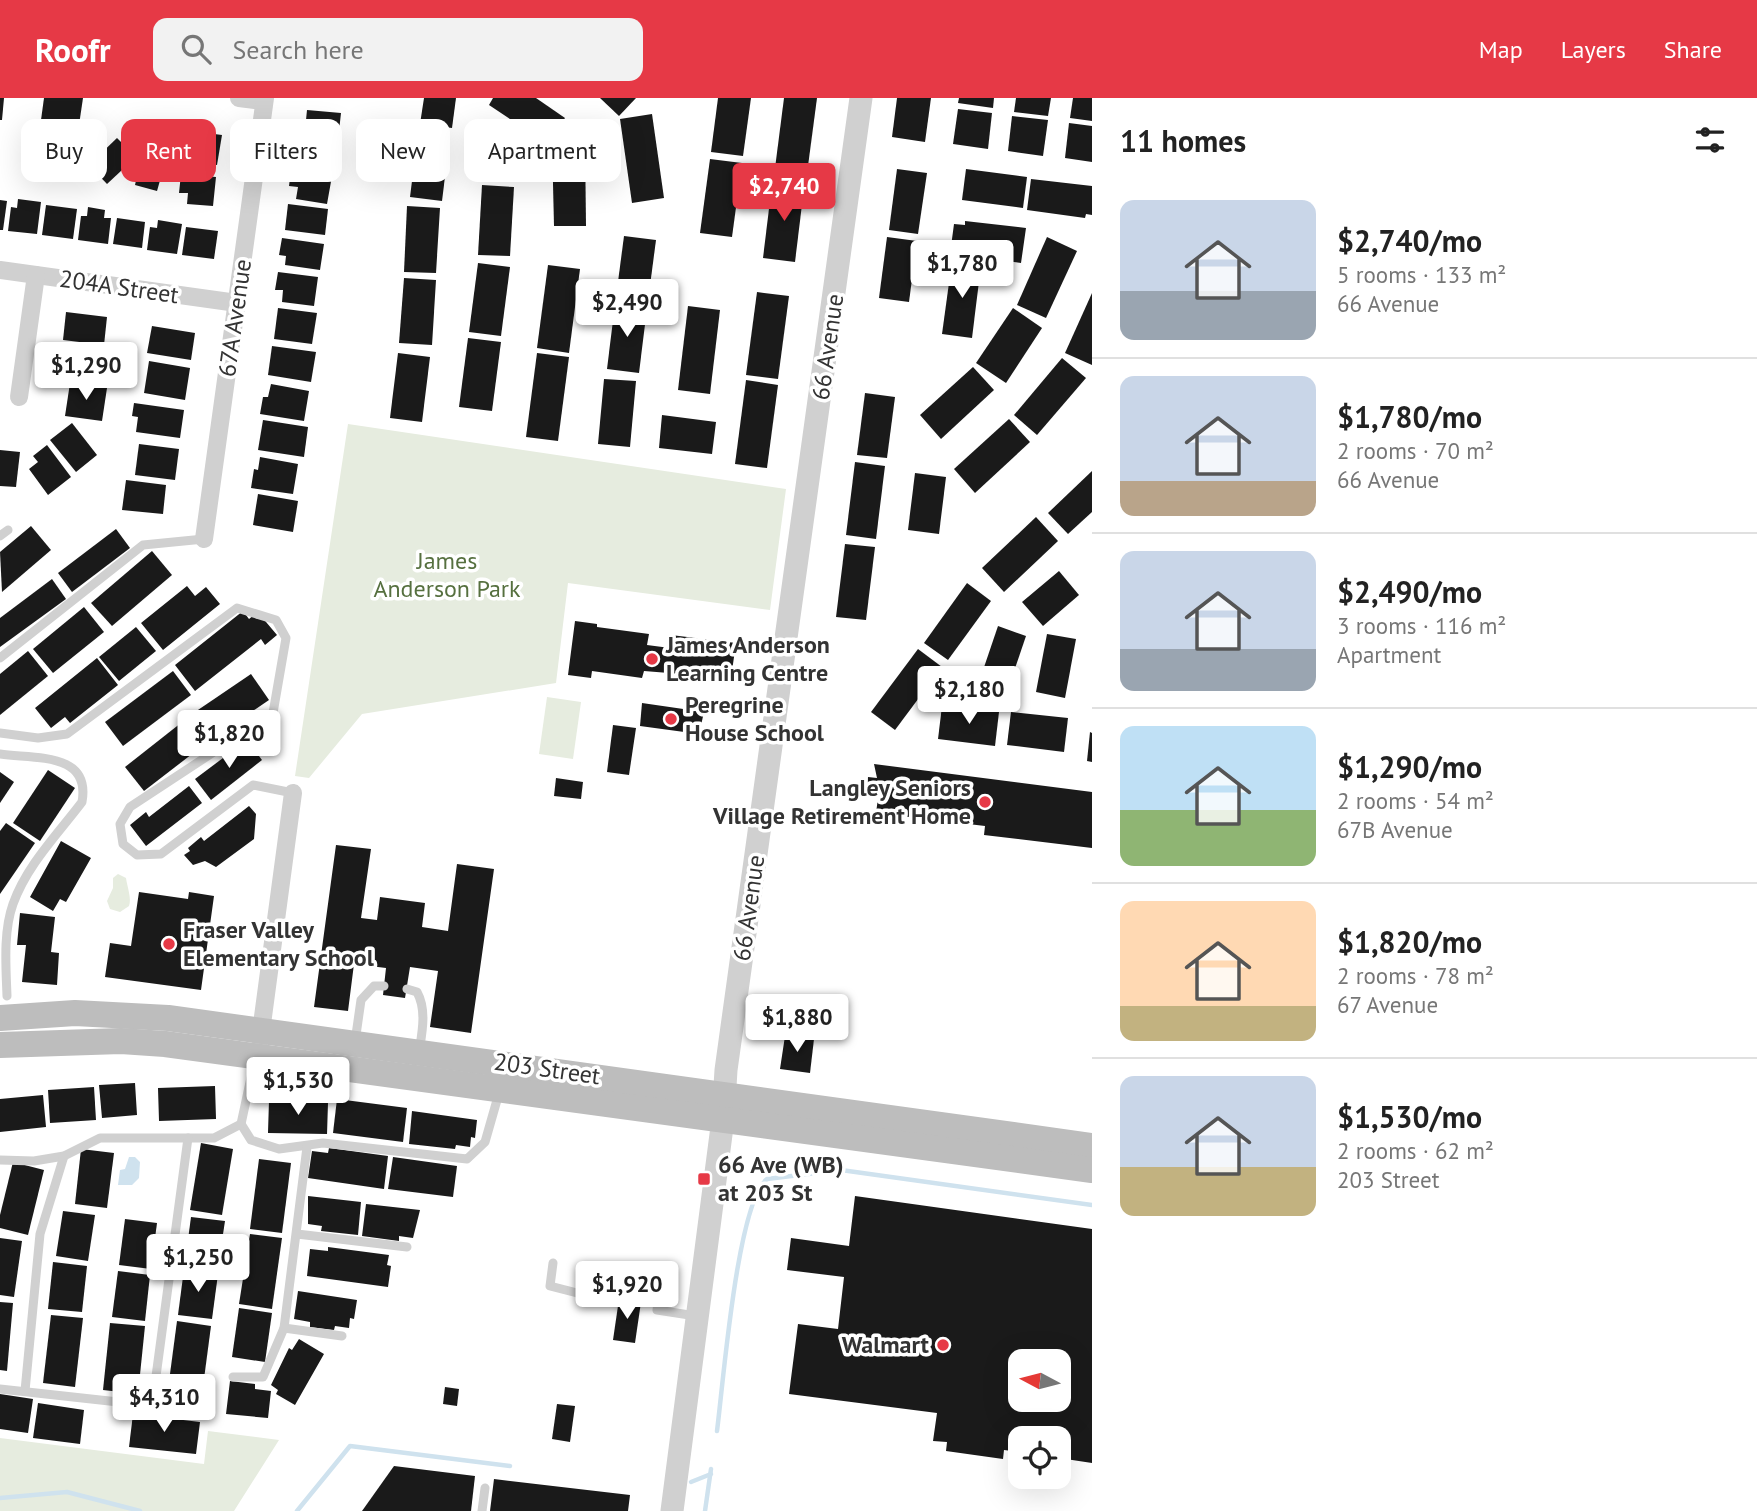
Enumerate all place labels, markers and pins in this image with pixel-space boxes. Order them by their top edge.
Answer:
pin: $2,740 [727,164,841,223]
pin: $1,780 [905,240,1019,300]
pin: $2,490 [570,280,684,339]
pin: $1,290 [29,342,143,402]
place label: James Anderson Learning Centre [665,629,830,688]
marker: James Anderson Learning Centre [644,651,660,667]
pin: $2,180 [912,666,1026,726]
place label: Peregrine House School [685,689,825,748]
pin: $1,820 [172,710,286,770]
marker: Peregrine House School [663,711,679,727]
place label: Langley Seniors Village Retirement Home [712,772,971,831]
marker: Langley Seniors Village Retirement Home [977,794,993,810]
place label: Fraser Valley Elementary School [183,914,375,973]
marker: Fraser Valley Elementary School [161,936,177,952]
pin: $1,880 [740,995,854,1054]
pin: $1,530 [241,1058,355,1117]
place label: 66 Ave (WB) at 203 St [718,1149,844,1208]
marker: 66 Ave (WB) at 203 St [696,1171,712,1187]
pin: $1,250 [141,1234,255,1294]
pin: $1,920 [570,1262,684,1321]
place label: Walmart [842,1329,930,1360]
marker: Walmart [935,1337,951,1353]
pin: $4,310 [107,1374,221,1434]

